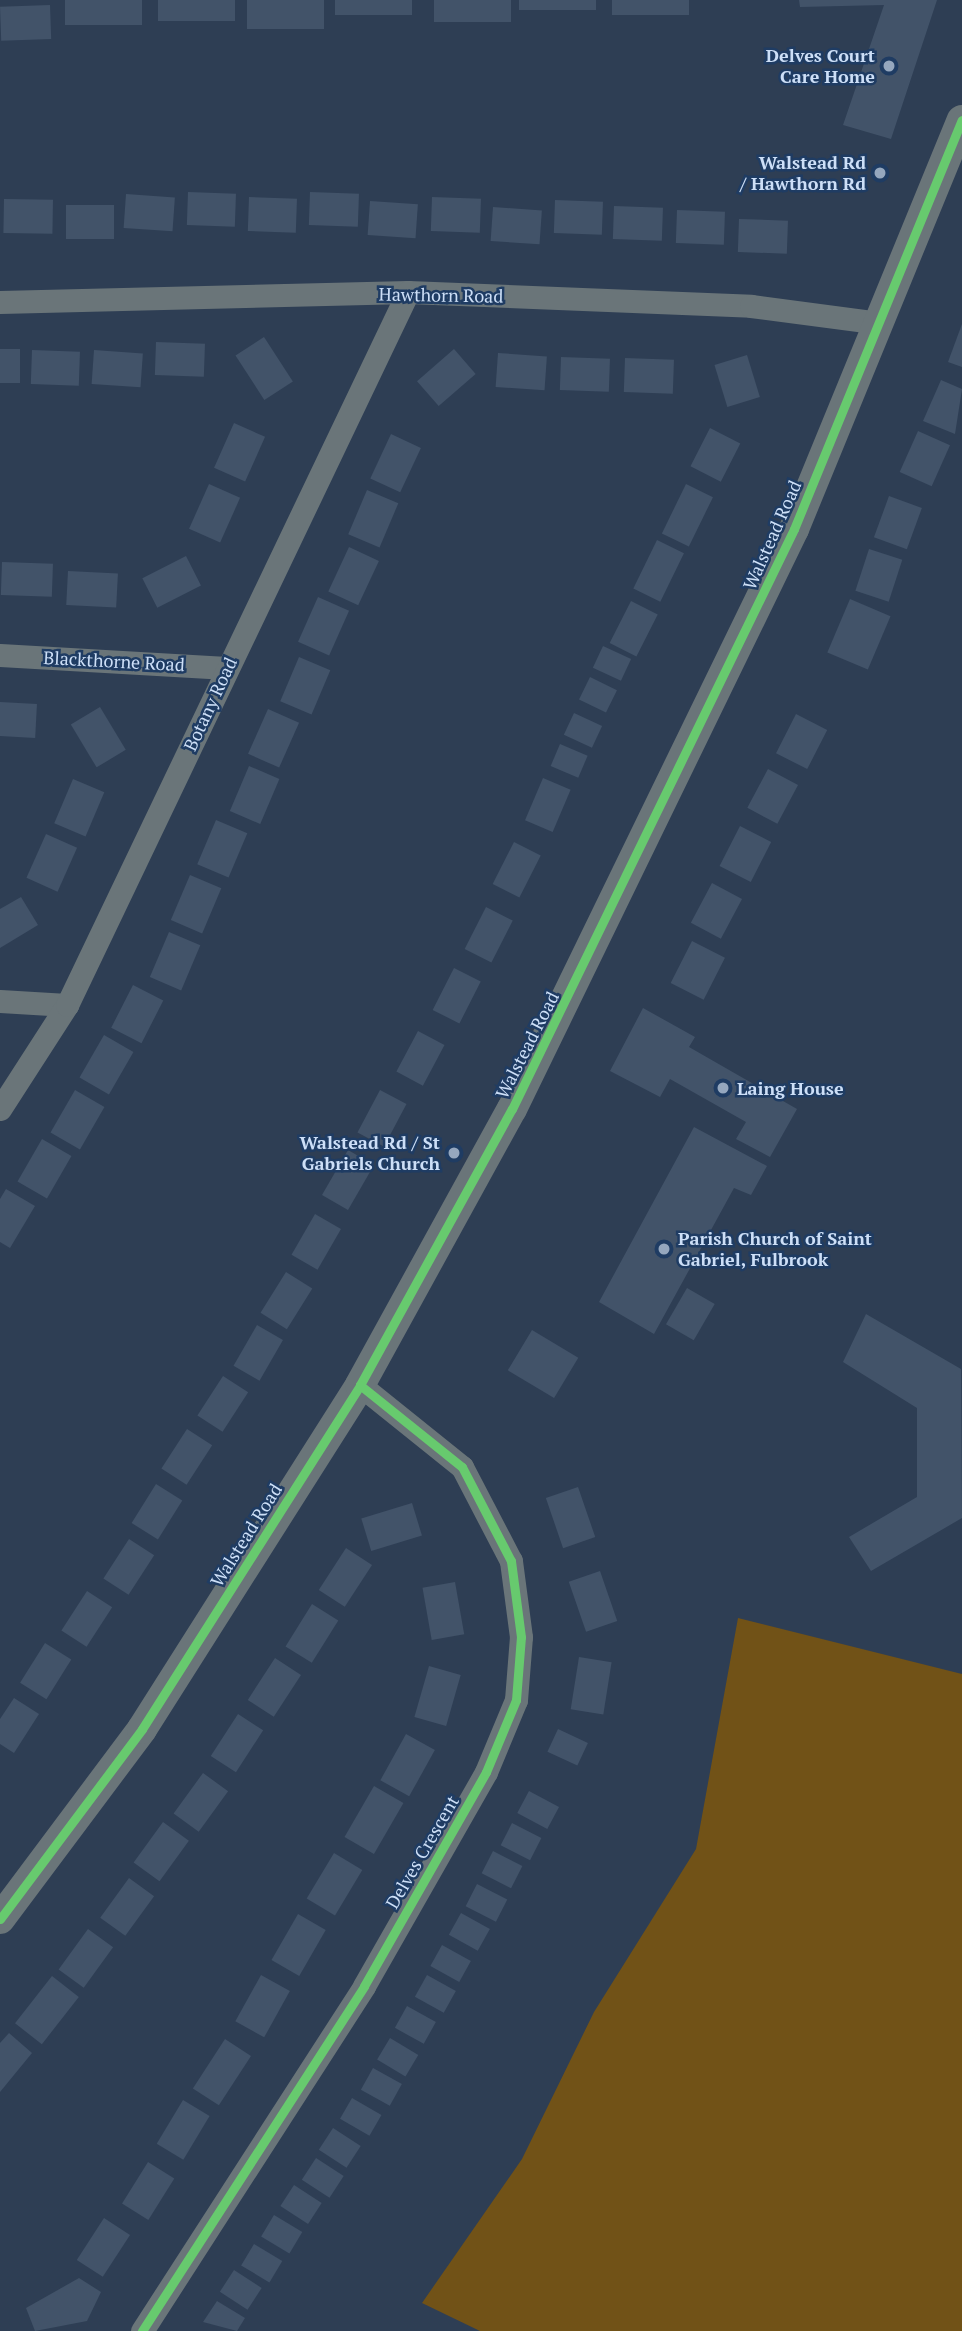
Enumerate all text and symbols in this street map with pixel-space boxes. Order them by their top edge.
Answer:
place label: Delves Court Care Home [766,45,875,88]
marker: Delves Court Care Home [881,58,897,74]
place label: Walstead Rd / Hawthorn Rd [740,152,866,194]
marker: Walstead Rd / Hawthorn Rd [872,165,888,181]
street label: Hawthorn Road [378,283,504,307]
street label: Walstead Road [738,477,806,593]
street label: Blackthorne Road [43,647,185,675]
street label: Botany Road [179,654,241,754]
street label: Walstead Road [491,988,563,1102]
place label: Laing House [737,1077,844,1099]
marker: Laing House [715,1080,731,1096]
place label: Walstead Rd / St Gabriels Church [300,1132,440,1174]
marker: Walstead Rd / St Gabriels Church [446,1145,462,1161]
place label: Parish Church of Saint Gabriel, Fulbrook [678,1228,872,1270]
marker: Parish Church of Saint Gabriel, Fulbrook [656,1241,672,1257]
street label: Walstead Road [206,1480,286,1590]
street label: Delves Crescent [381,1792,463,1912]

